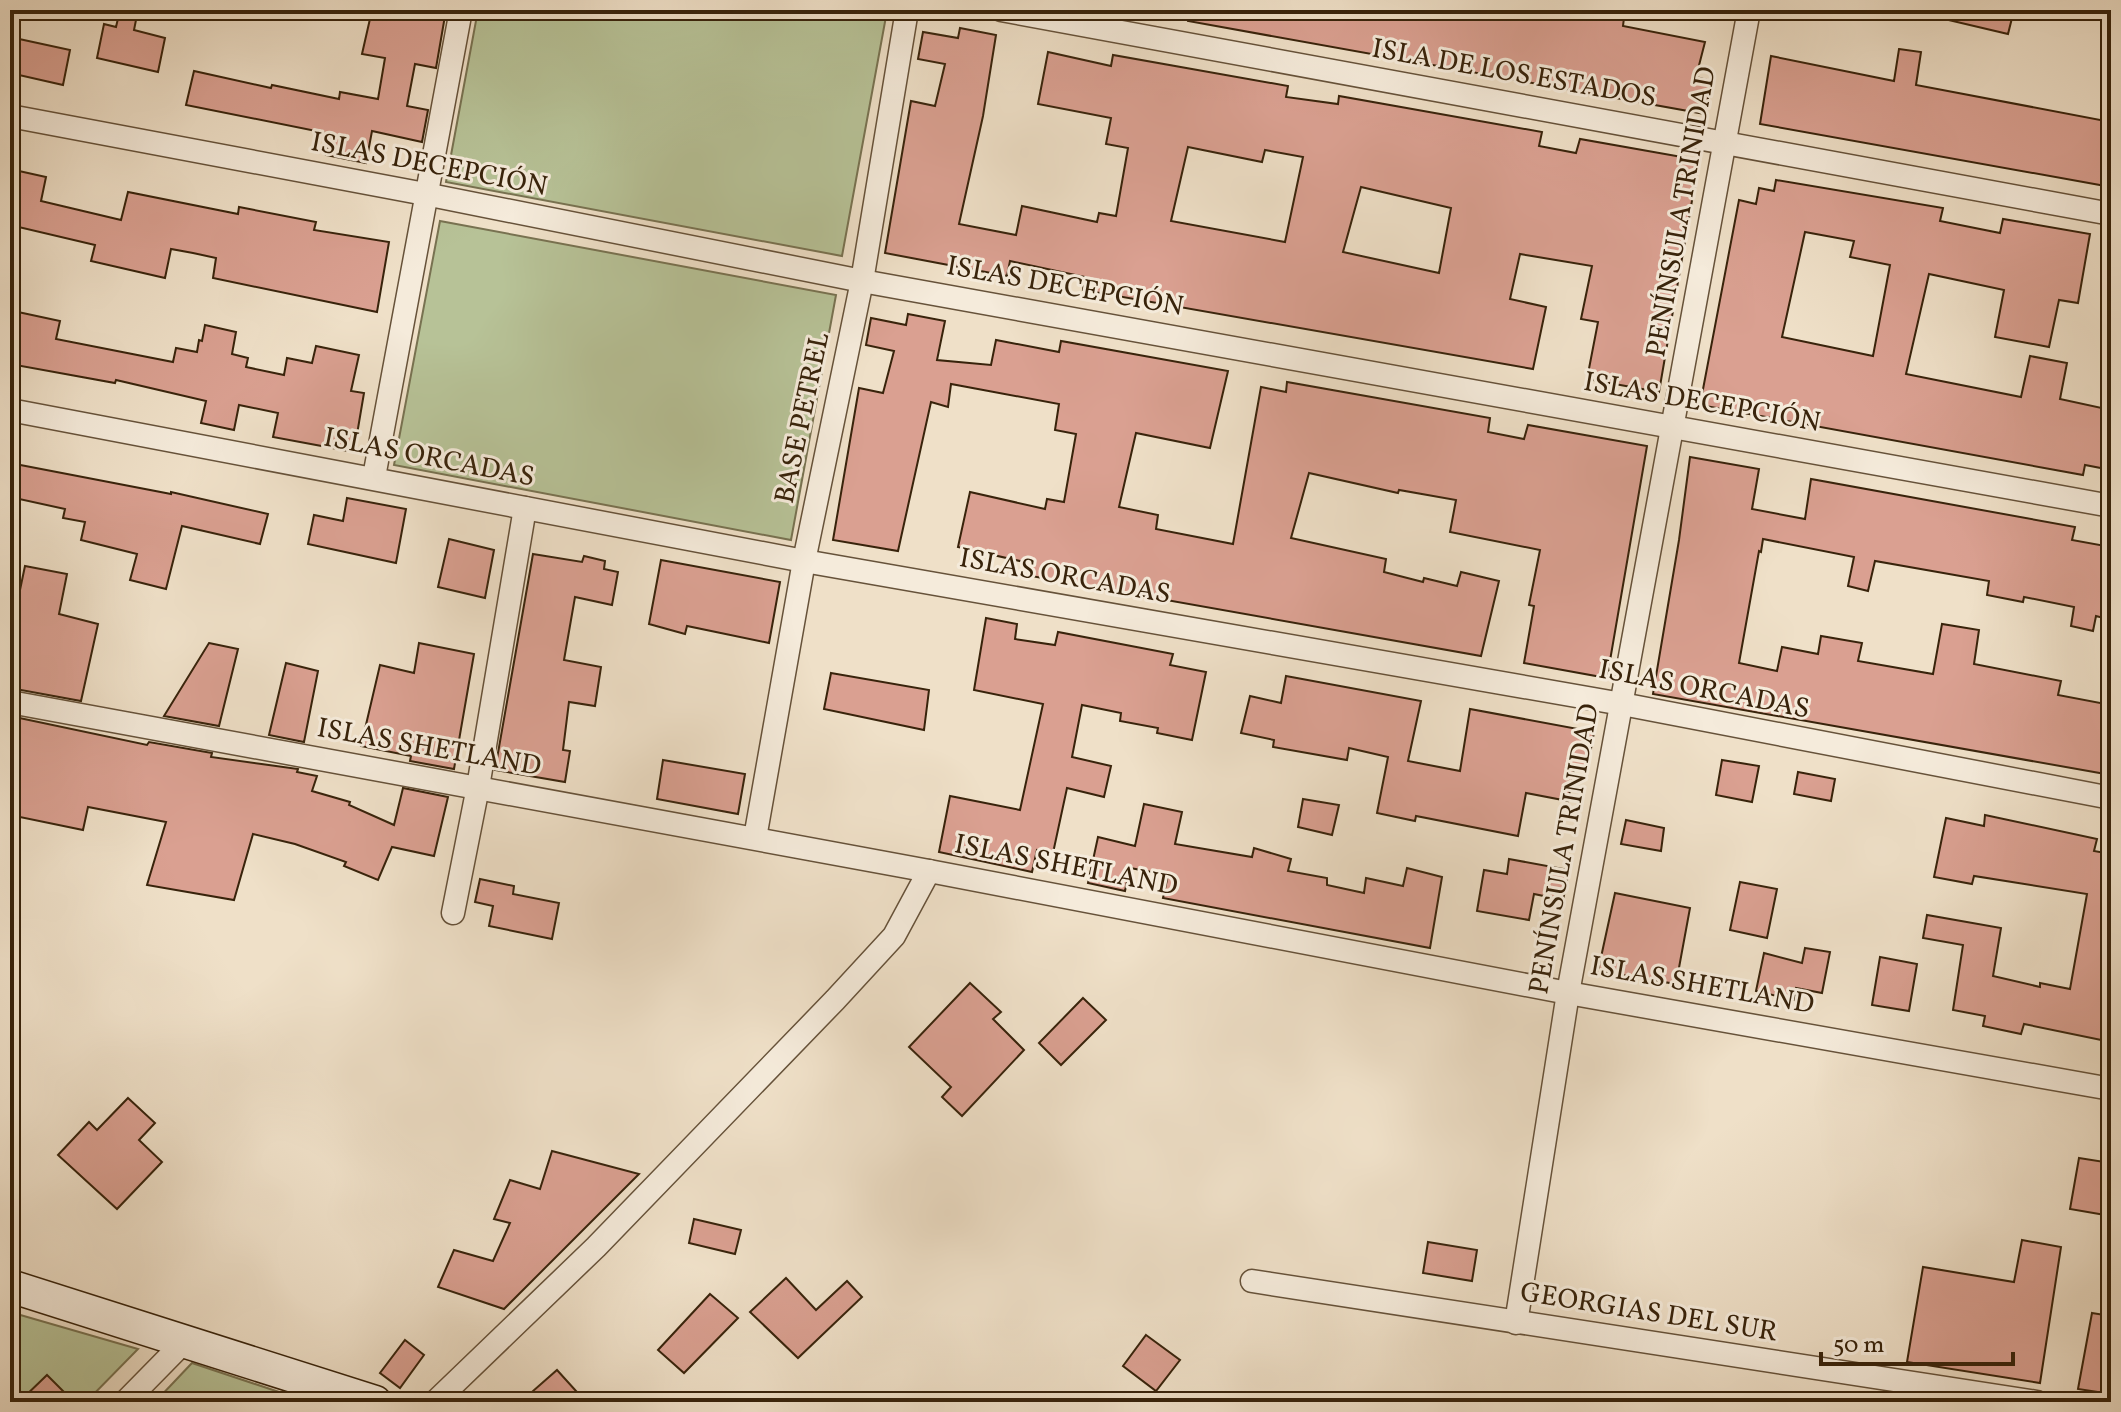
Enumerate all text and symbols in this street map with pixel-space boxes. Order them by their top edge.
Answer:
street label: ISLA DE LOS ESTADOS [1369,30,1659,118]
street label: PENÍNSULA TRINIDAD [1637,64,1727,360]
street label: ISLAS DECEPCIÓN [308,123,550,207]
street label: ISLAS DECEPCIÓN [943,247,1187,327]
street label: BASE PETREL [766,329,840,507]
street label: ISLAS DECEPCIÓN [1580,363,1824,443]
street label: ISLAS ORCADAS [320,418,538,498]
street label: ISLAS ORCADAS [956,539,1174,615]
street label: ISLAS ORCADAS [1595,650,1813,730]
street label: PENÍNSULA TRINIDAD [1520,701,1610,997]
street label: ISLAS SHETLAND [314,709,544,787]
street label: ISLAS SHETLAND [951,825,1181,907]
street label: ISLAS SHETLAND [1587,947,1817,1025]
street label: GEORGIAS DEL SUR [1517,1273,1781,1353]
scale bar [1821,1316,2013,1366]
text: 50 m [1833,1329,1885,1363]

